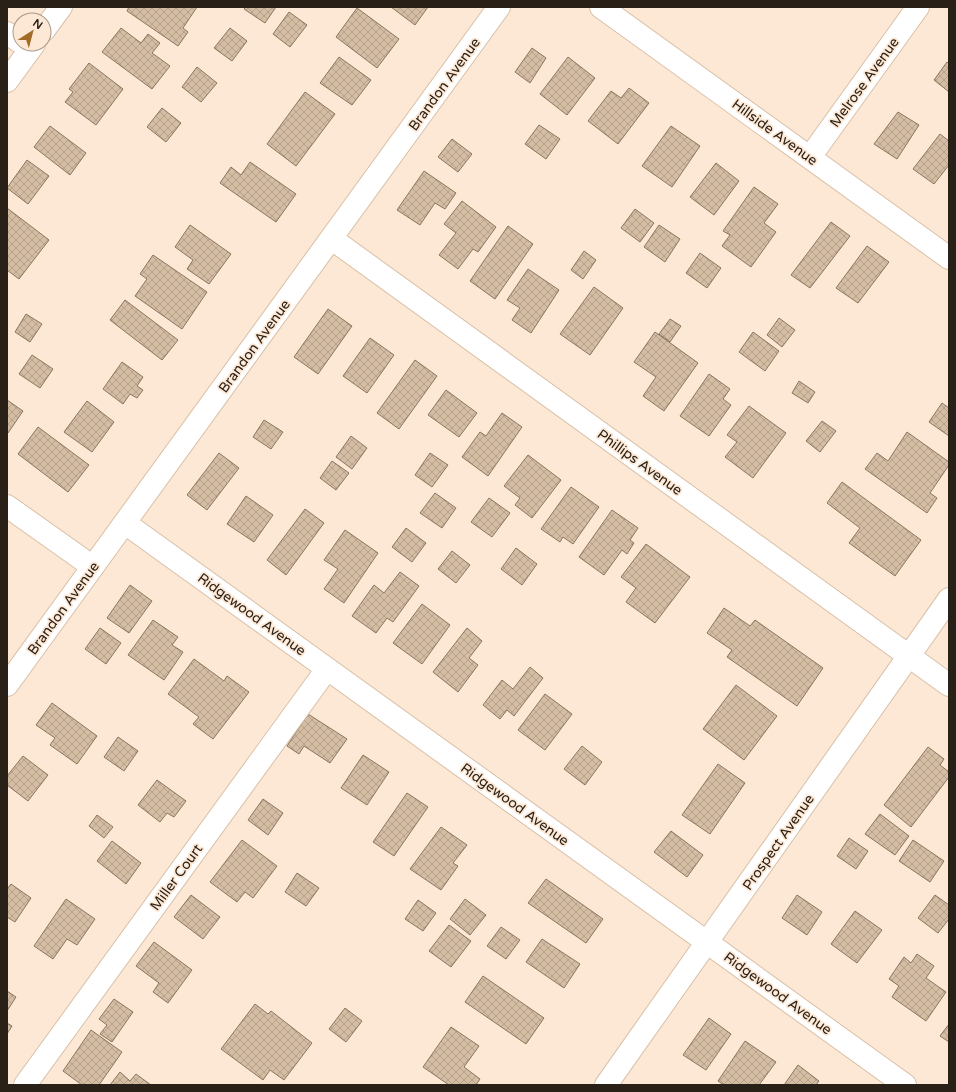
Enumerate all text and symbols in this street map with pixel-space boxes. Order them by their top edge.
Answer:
north arrow [12,12,52,52]
text: N [30,16,45,32]
street label: Brandon Avenue [405,34,484,134]
street label: Melrose Avenue [826,34,903,130]
street label: Hillside Avenue [729,96,821,169]
street label: Brandon Avenue [215,296,294,396]
street label: Phillips Avenue [594,426,686,499]
street label: Brandon Avenue [24,558,103,658]
street label: Ridgewood Avenue [194,569,309,659]
street label: Ridgewood Avenue [457,759,572,849]
street label: Prospect Avenue [739,791,818,893]
street label: Miller Court [147,840,207,914]
street label: Ridgewood Avenue [720,948,835,1038]

